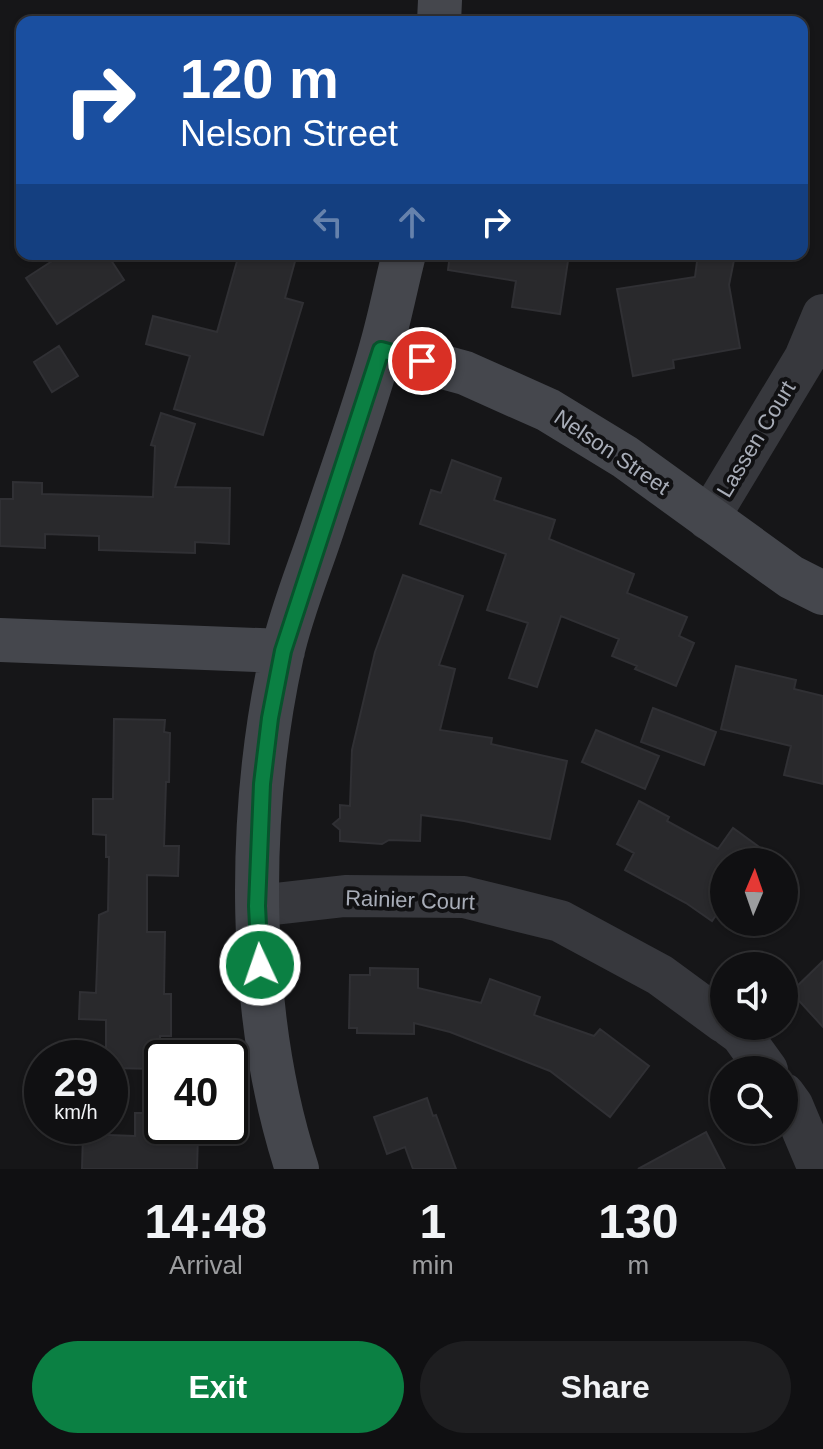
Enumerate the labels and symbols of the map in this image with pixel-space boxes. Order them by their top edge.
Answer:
pin [388,327,456,395]
street label: Lassen Court [712,376,800,502]
street label: Nelson Street [550,404,674,500]
north arrow [710,848,798,936]
street label: Rainier Court [345,885,475,915]
position arrow [218,923,302,1007]
speed limit sign: 40 [144,1040,248,1144]

